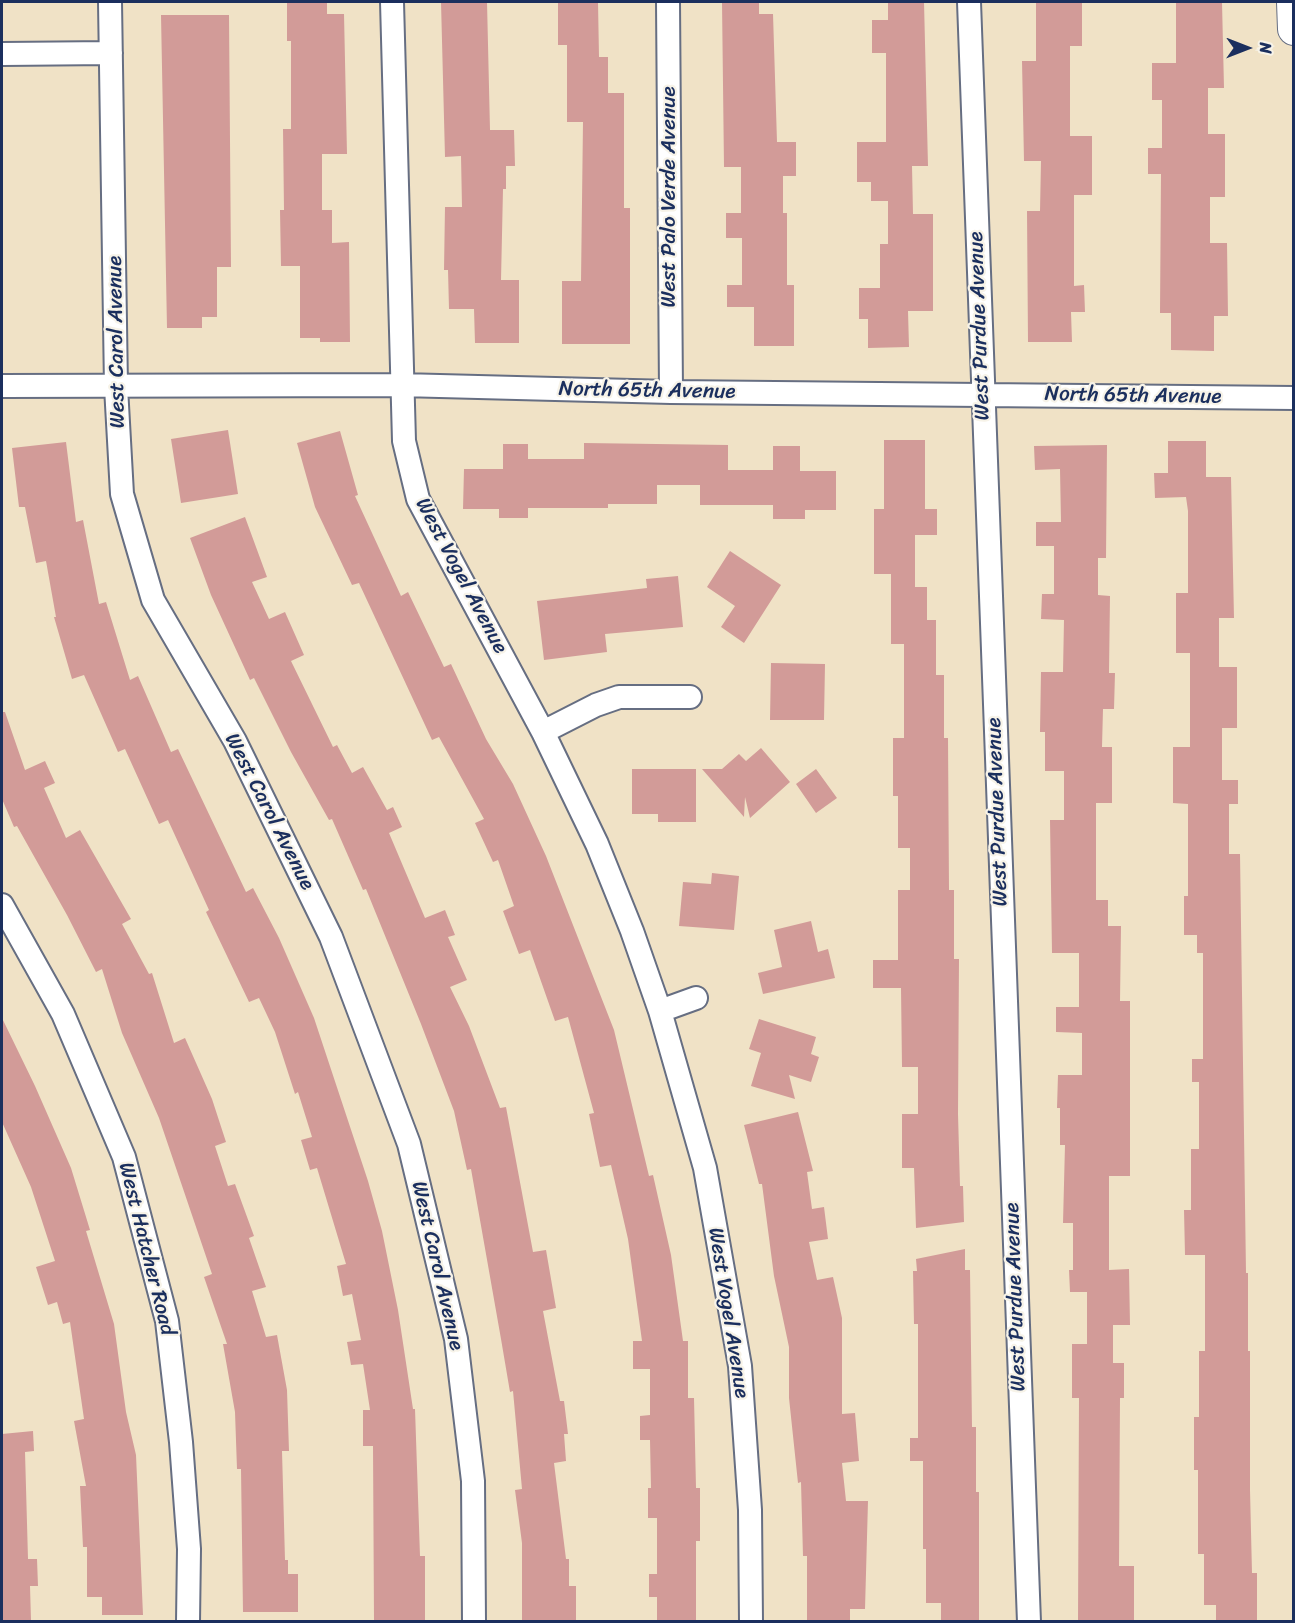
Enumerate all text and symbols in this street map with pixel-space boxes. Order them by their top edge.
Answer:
north arrow [1217,18,1277,78]
text: N [1251,42,1280,54]
street label: West Palo Verde Avenue [657,86,683,308]
street label: West Purdue Avenue [964,231,996,421]
street label: West Carol Avenue [103,255,131,429]
street label: North 65th Avenue [558,377,736,405]
street label: North 65th Avenue [1044,382,1222,410]
street label: West Vogel Avenue [409,494,513,658]
street label: West Purdue Avenue [982,717,1014,907]
street label: West Carol Avenue [219,729,319,895]
street label: West Hatcher Road [112,1160,180,1338]
street label: West Carol Avenue [405,1179,469,1353]
street label: West Purdue Avenue [1000,1202,1032,1392]
street label: West Vogel Avenue [702,1226,754,1400]

